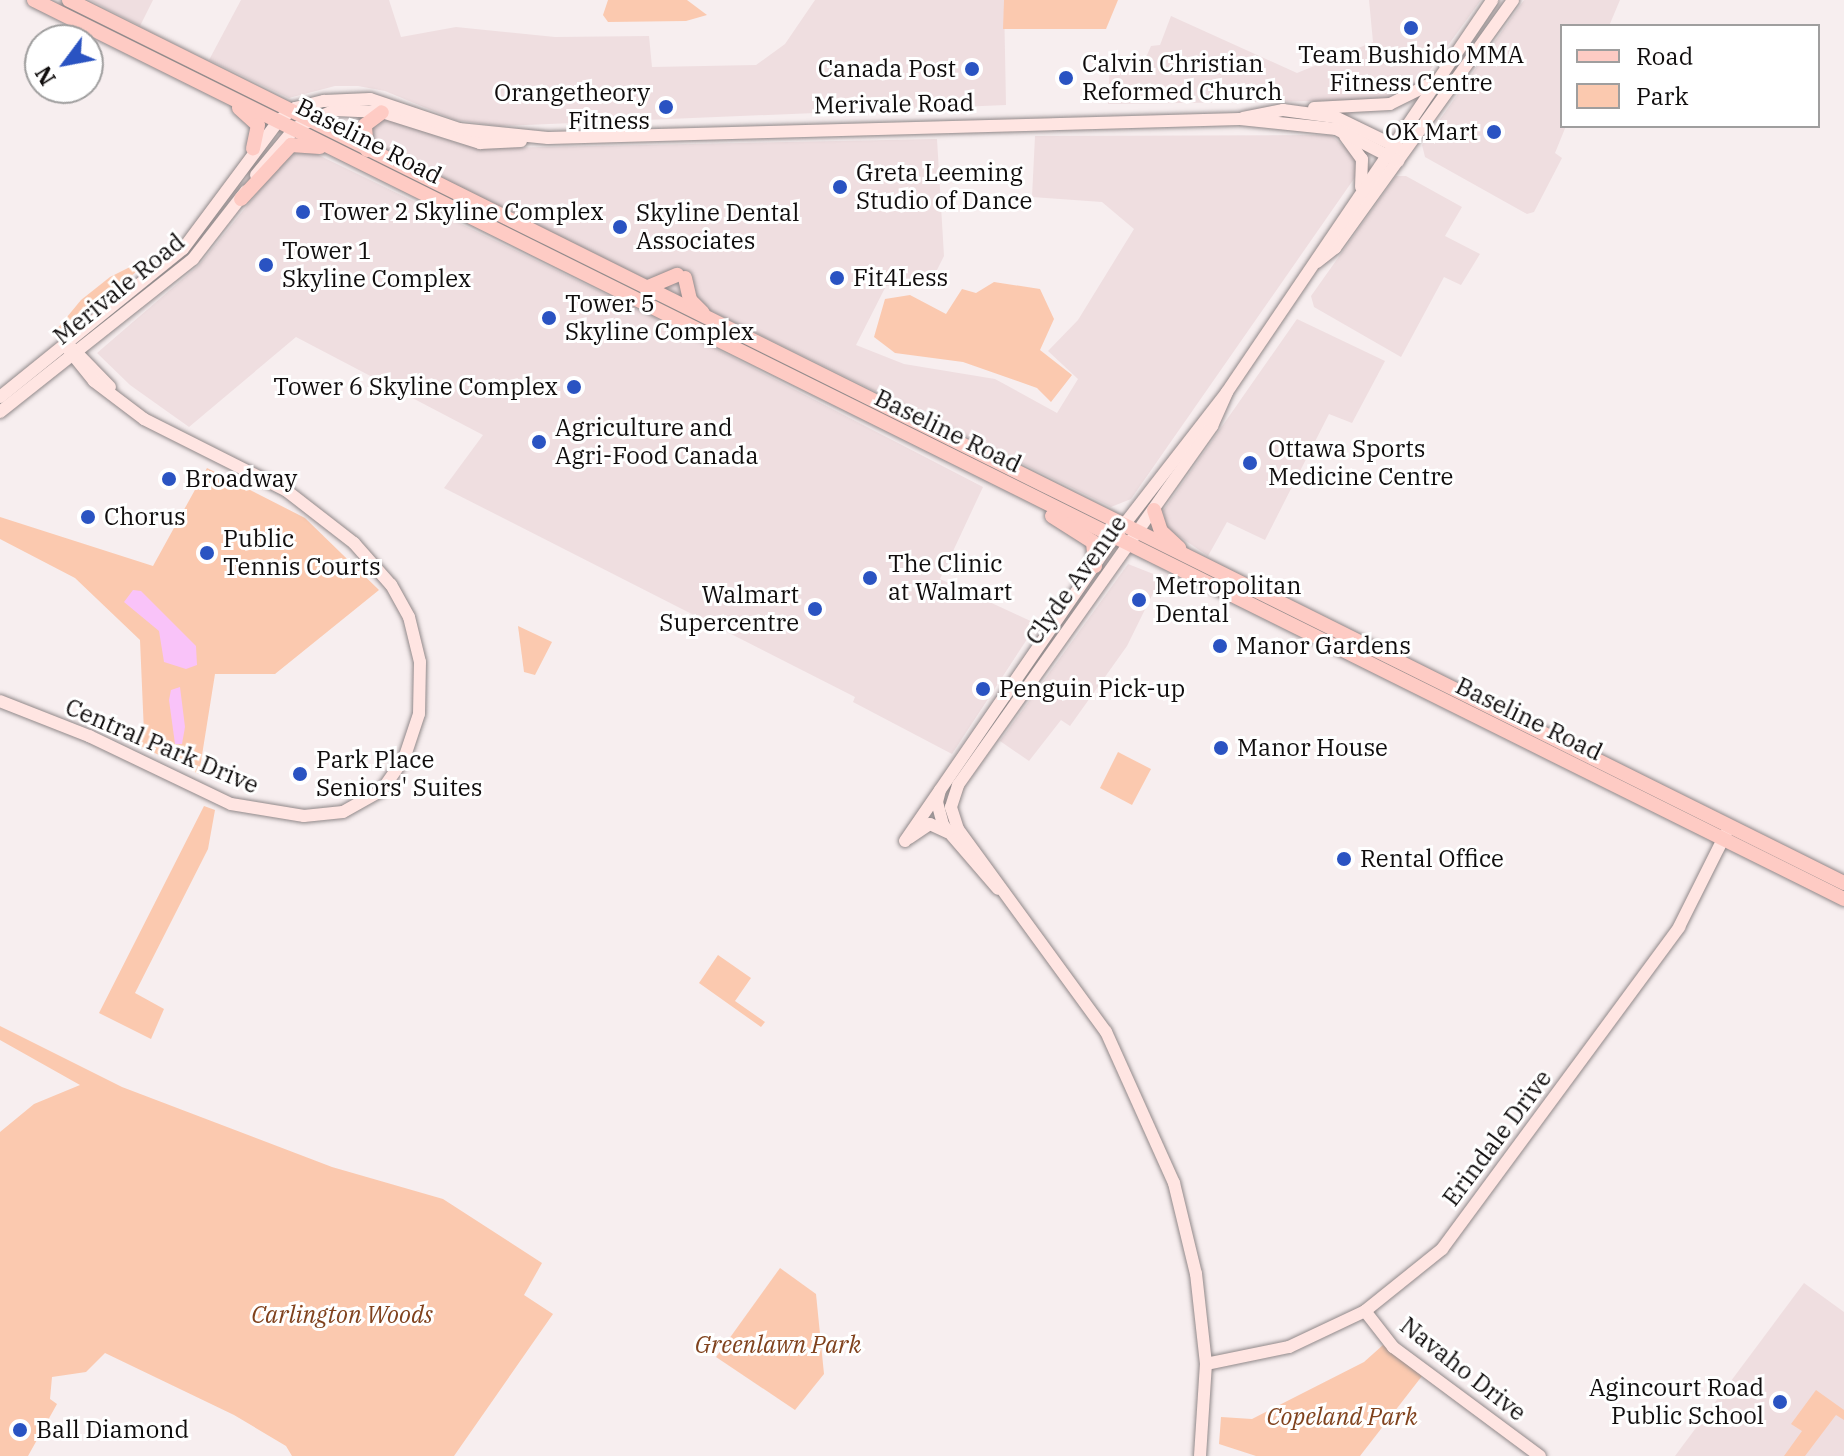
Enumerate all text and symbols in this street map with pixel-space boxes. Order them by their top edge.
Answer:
marker: Team Bushido MMA Fitness Centre [1402,19,1420,37]
north arrow [24,24,104,104]
legend [1560,24,1820,128]
text: Road [1636,40,1693,72]
place label: Team Bushido MMA Fitness Centre [1298,41,1524,97]
place label: Calvin Christian Reformed Church [1082,50,1282,106]
place label: Canada Post [818,55,956,83]
marker: Canada Post [963,60,981,78]
text: N [28,61,62,91]
marker: Calvin Christian Reformed Church [1057,69,1075,87]
place label: Orangetheory Fitness [494,79,650,135]
text: Park [1636,80,1688,112]
street label: Merivale Road [814,88,974,120]
street label: Baseline Road [291,92,447,190]
marker: Orangetheory Fitness [657,98,675,116]
place label: OK Mart [1385,118,1478,146]
marker: OK Mart [1485,123,1503,141]
place label: Greta Leeming Studio of Dance [856,159,1032,215]
marker: Greta Leeming Studio of Dance [831,178,849,196]
place label: Tower 2 Skyline Complex [319,198,604,226]
place label: Skyline Dental Associates [636,199,799,255]
marker: Tower 2 Skyline Complex [294,203,312,221]
marker: Skyline Dental Associates [611,218,629,236]
street label: Merivale Road [48,227,190,351]
place label: Tower 1 Skyline Complex [282,237,471,293]
marker: Tower 1 Skyline Complex [257,256,275,274]
place label: Fit4Less [853,264,948,292]
marker: Fit4Less [828,269,846,287]
place label: Tower 5 Skyline Complex [565,290,754,346]
marker: Tower 5 Skyline Complex [540,309,558,327]
place label: Tower 6 Skyline Complex [273,373,558,401]
marker: Tower 6 Skyline Complex [565,378,583,396]
street label: Baseline Road [870,383,1026,479]
place label: Agriculture and Agri-Food Canada [555,414,758,470]
marker: Agriculture and Agri-Food Canada [530,433,548,451]
place label: Ottawa Sports Medicine Centre [1268,435,1453,491]
marker: Ottawa Sports Medicine Centre [1239,452,1261,474]
place label: Broadway [185,465,297,493]
marker: Broadway [160,470,178,488]
place label: Chorus [104,503,186,531]
marker: Chorus [79,508,97,526]
street label: Clyde Avenue [1019,510,1133,650]
place label: Public Tennis Courts [223,525,381,581]
marker: Public Tennis Courts [198,544,216,562]
place label: The Clinic at Walmart [888,550,1012,606]
marker: The Clinic at Walmart [859,567,881,589]
place label: Metropolitan Dental [1155,572,1302,628]
place label: Walmart Supercentre [659,581,799,637]
marker: Metropolitan Dental [1130,591,1148,609]
marker: Walmart Supercentre [806,600,824,618]
place label: Manor Gardens [1236,632,1411,660]
marker: Manor Gardens [1211,637,1229,655]
street label: Baseline Road [1451,671,1607,767]
place label: Penguin Pick-up [999,675,1185,703]
marker: Penguin Pick-up [974,680,992,698]
street label: Central Park Drive [61,692,263,800]
place label: Manor House [1237,734,1388,762]
marker: Manor House [1212,739,1230,757]
place label: Park Place Seniors' Suites [316,746,482,802]
marker: Park Place Seniors' Suites [291,765,309,783]
place label: Rental Office [1360,845,1504,873]
marker: Rental Office [1335,850,1353,868]
street label: Erindale Drive [1437,1064,1557,1212]
park label: Carlington Woods [251,1301,433,1329]
street label: Navaho Drive [1394,1311,1532,1427]
park label: Greenlawn Park [695,1331,861,1359]
place label: Agincourt Road Public School [1589,1374,1764,1430]
marker: Agincourt Road Public School [1771,1393,1789,1411]
park label: Copeland Park [1267,1403,1417,1431]
place label: Ball Diamond [36,1416,189,1444]
marker: Ball Diamond [11,1421,29,1439]

